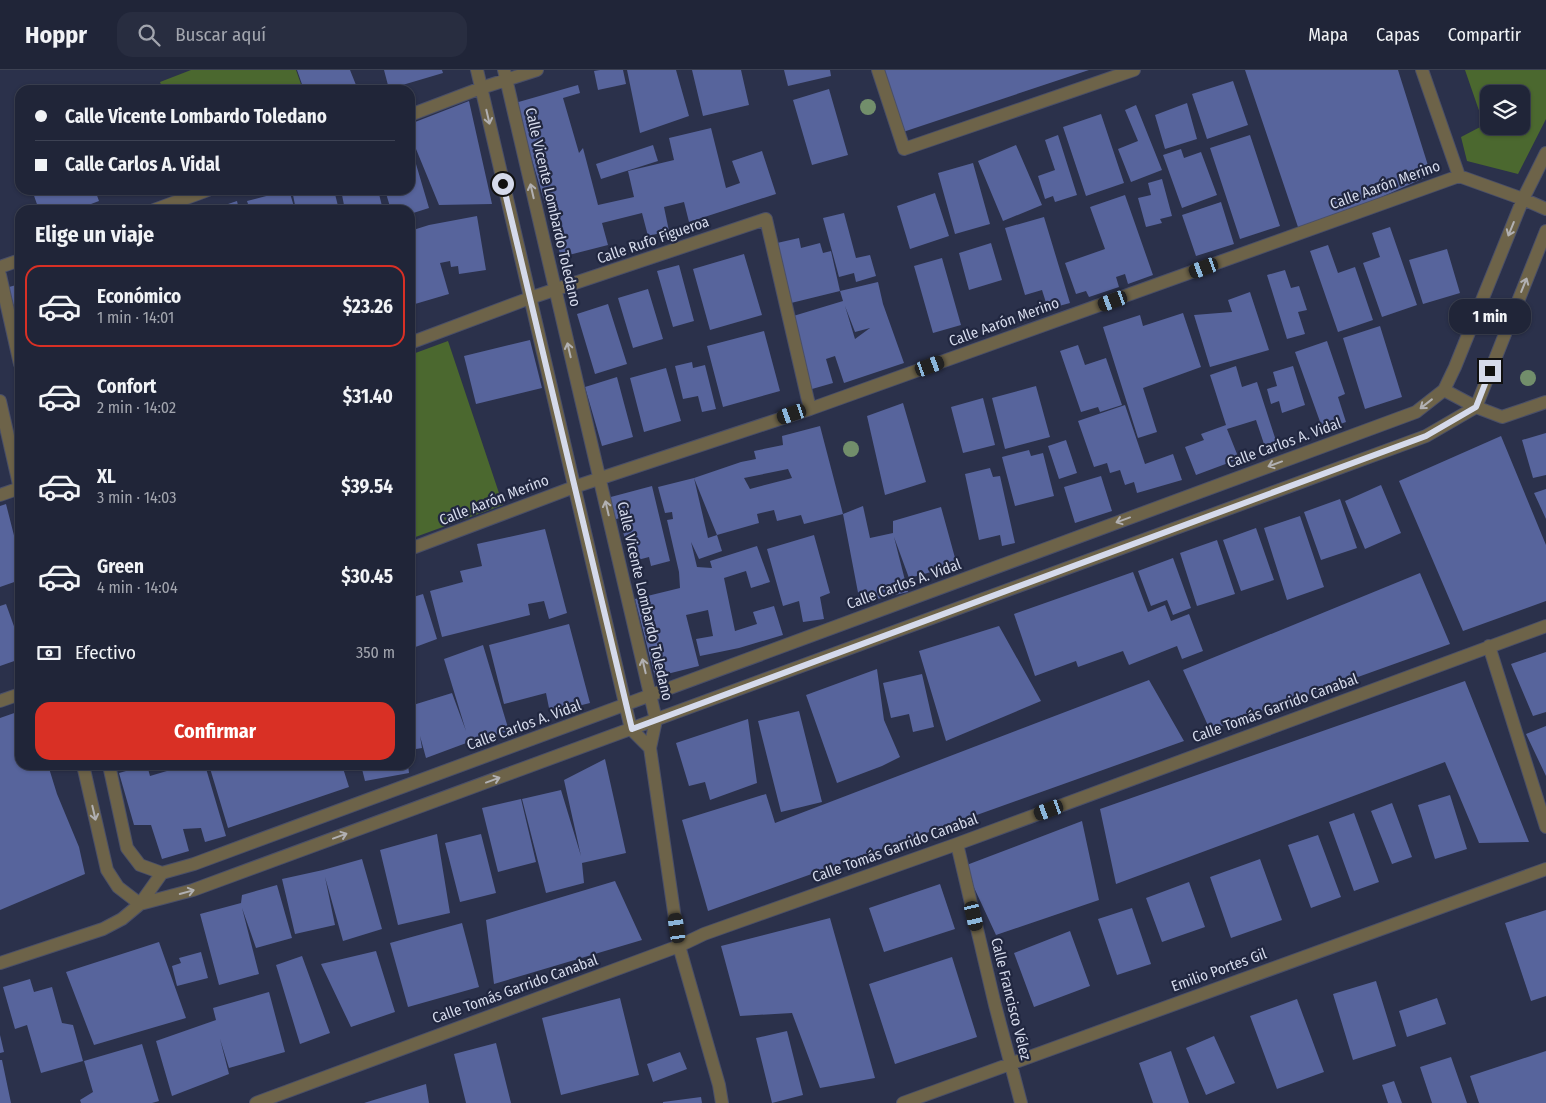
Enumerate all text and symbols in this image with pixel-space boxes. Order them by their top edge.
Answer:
search box [117,12,467,57]
text: Hoppr [25,21,87,49]
icon: search [135,21,163,49]
text: Buscar aquí [175,23,266,46]
text: Mapa [1308,24,1348,46]
text: Capas [1376,24,1420,46]
text: Compartir [1448,24,1521,46]
map controls [1480,85,1530,135]
button: layers [1480,85,1530,135]
text: Calle Vicente Lombardo Toledano [65,105,327,128]
street label: Calle Vicente Lombardo Toledano [521,106,585,308]
one-way arrow [484,109,493,125]
text: Calle Carlos A. Vidal [65,153,220,176]
street label: Calle Aarón Merino [1328,157,1443,213]
route start [492,173,514,195]
one-way arrow [527,184,536,200]
street label: Calle Rufo Figueroa [595,212,711,268]
text: Elige un viaje [35,221,154,248]
one-way arrow [1506,221,1515,236]
car [1187,256,1220,280]
one-way arrow [1520,278,1530,293]
icon: car [37,284,82,329]
text: Económico [97,285,181,308]
car [1096,289,1129,313]
street label: Calle Aarón Merino [947,294,1062,350]
text: $23.26 [343,295,393,318]
callout: 1 min [1449,298,1531,334]
text: 1 min [1473,307,1507,326]
text: 1 min · 14:01 [97,308,174,327]
one-way arrow [564,342,573,358]
car [913,354,946,378]
route end [1479,360,1501,382]
icon: car [37,374,82,419]
text: Confort [97,375,157,398]
text: $31.40 [343,385,393,408]
text: 2 min · 14:02 [97,398,176,417]
one-way arrow [1419,399,1433,409]
car [775,402,808,426]
street label: Calle Carlos A. Vidal [1224,414,1344,472]
one-way arrow [1268,460,1283,469]
icon: car [37,464,82,509]
text: XL [97,465,116,488]
street label: Calle Aarón Merino [437,471,551,529]
text: $39.54 [341,475,393,498]
text: 3 min · 14:03 [97,488,176,507]
one-way arrow [602,500,611,516]
street label: Calle Vicente Lombardo Toledano [613,500,677,702]
one-way arrow [1116,516,1131,526]
icon: car [37,554,82,599]
text: Green [97,555,144,578]
street label: Calle Carlos A. Vidal [844,555,964,613]
text: $30.45 [341,565,393,588]
text: 4 min · 14:04 [97,578,178,597]
icon: cash [35,639,63,667]
text: Efectivo [75,641,136,664]
text: 350 m [356,643,395,662]
one-way arrow [639,658,648,674]
street label: Calle Tomás Garrido Canabal [1190,670,1360,746]
street label: Calle Carlos A. Vidal [464,696,584,754]
button: Confirmar [35,702,395,760]
one-way arrow [484,775,500,784]
car [1032,798,1065,822]
one-way arrow [90,804,99,820]
street label: Calle Tomás Garrido Canabal [810,810,980,886]
one-way arrow [332,831,347,840]
one-way arrow [179,886,195,896]
car [963,900,984,932]
car [667,912,686,944]
street label: Calle Francisco Vélez [987,936,1035,1062]
street label: Emilio Portes Gil [1169,944,1269,996]
street label: Calle Tomás Garrido Canabal [430,951,600,1027]

